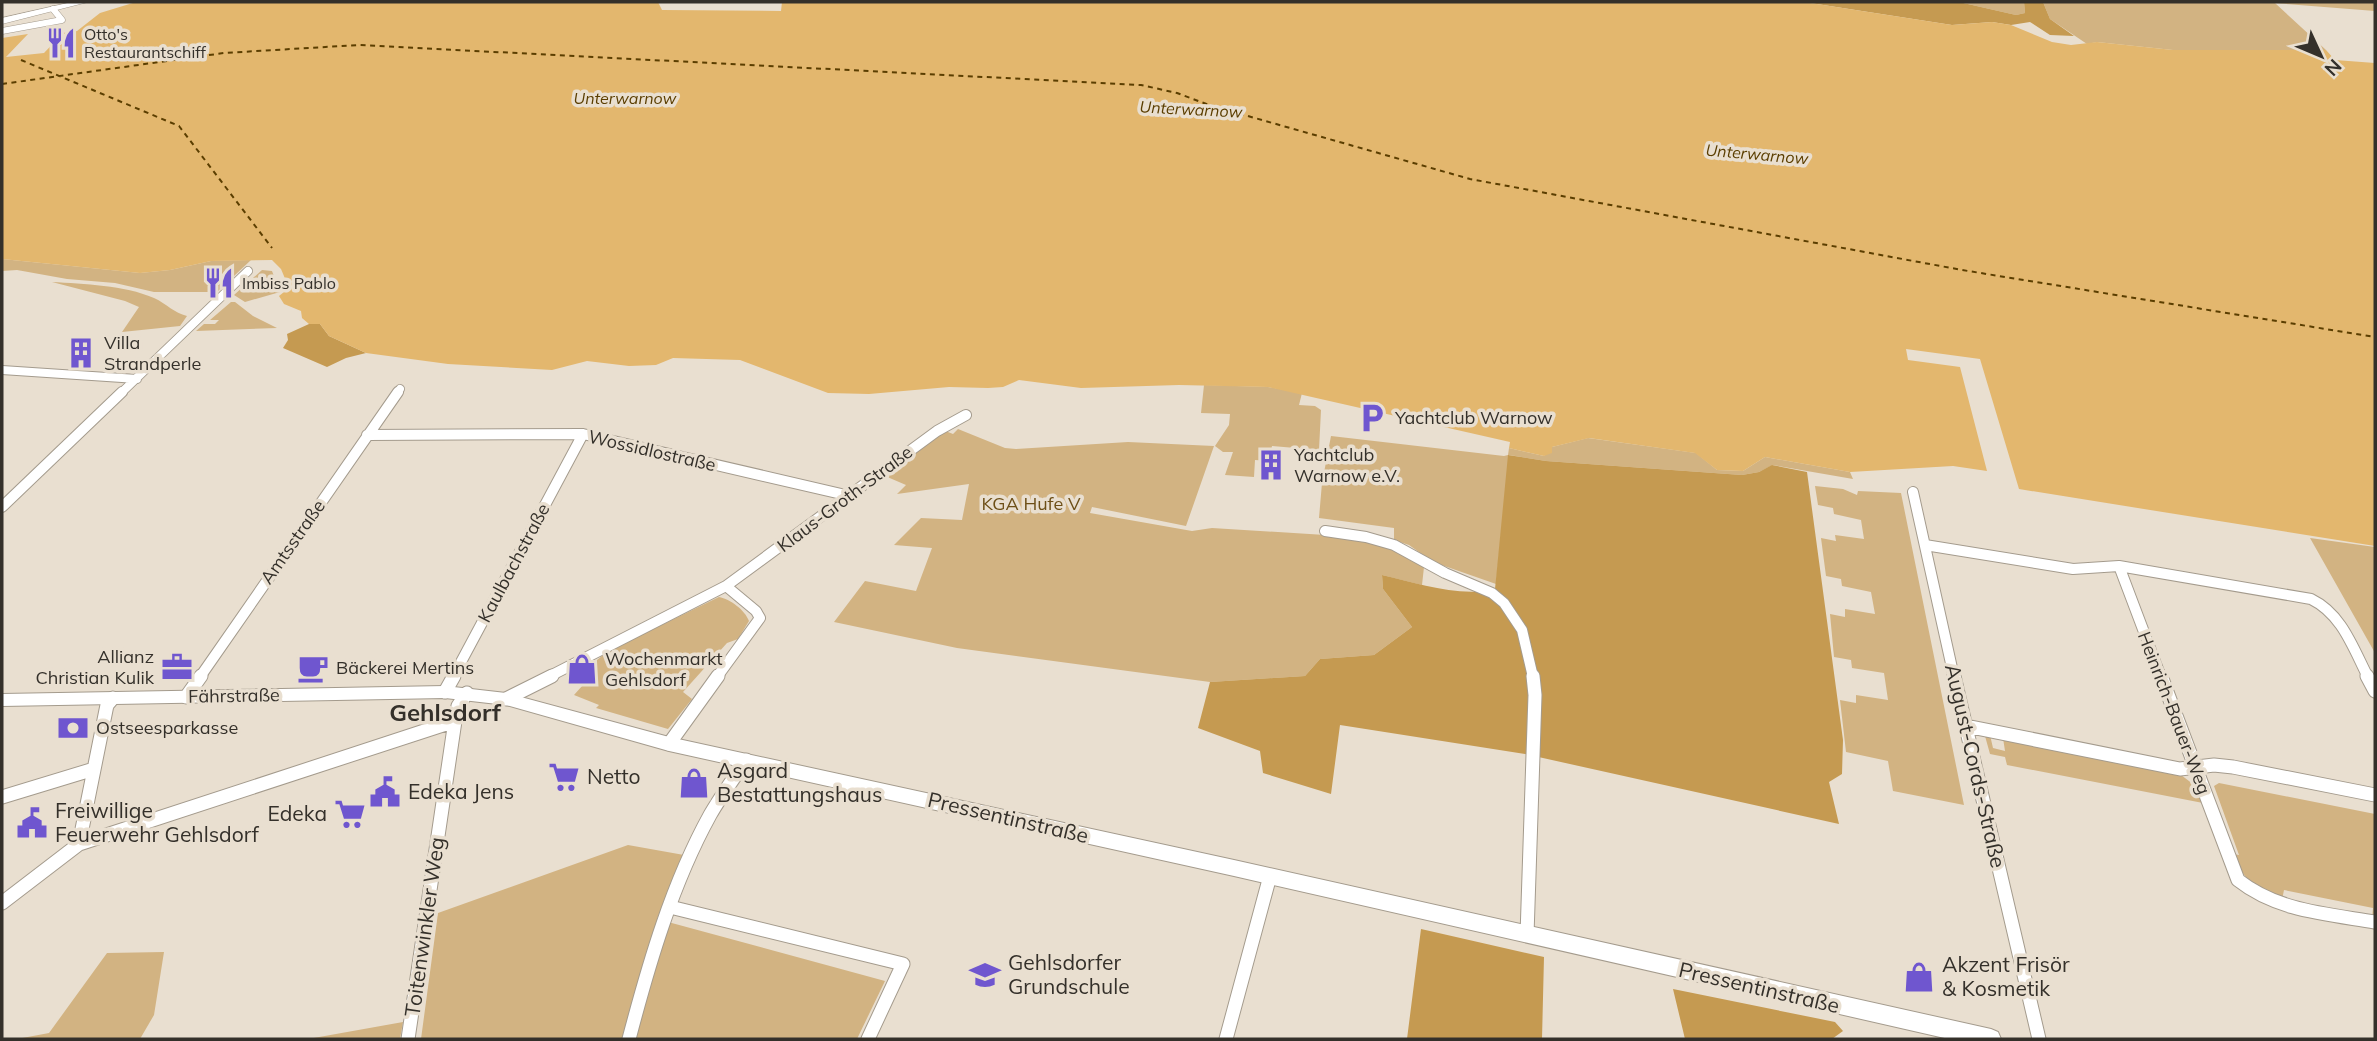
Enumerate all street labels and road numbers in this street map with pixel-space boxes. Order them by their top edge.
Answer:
street label: Wossidlostraße [586,425,718,476]
street label: Klaus-Groth-Straße [773,440,917,557]
street label: Amtsstraße [255,495,330,588]
street label: Kaulbachstraße [473,499,555,626]
street label: Heinrich-Bauer-Weg [2133,628,2216,797]
street label: August-Cords-Straße [1940,661,2012,870]
street label: Fährstraße [188,683,280,708]
street label: Pressentinstraße [925,786,1091,848]
street label: Toitenwinkler Weg [399,835,449,1018]
street label: Pressentinstraße [1676,956,1842,1018]

